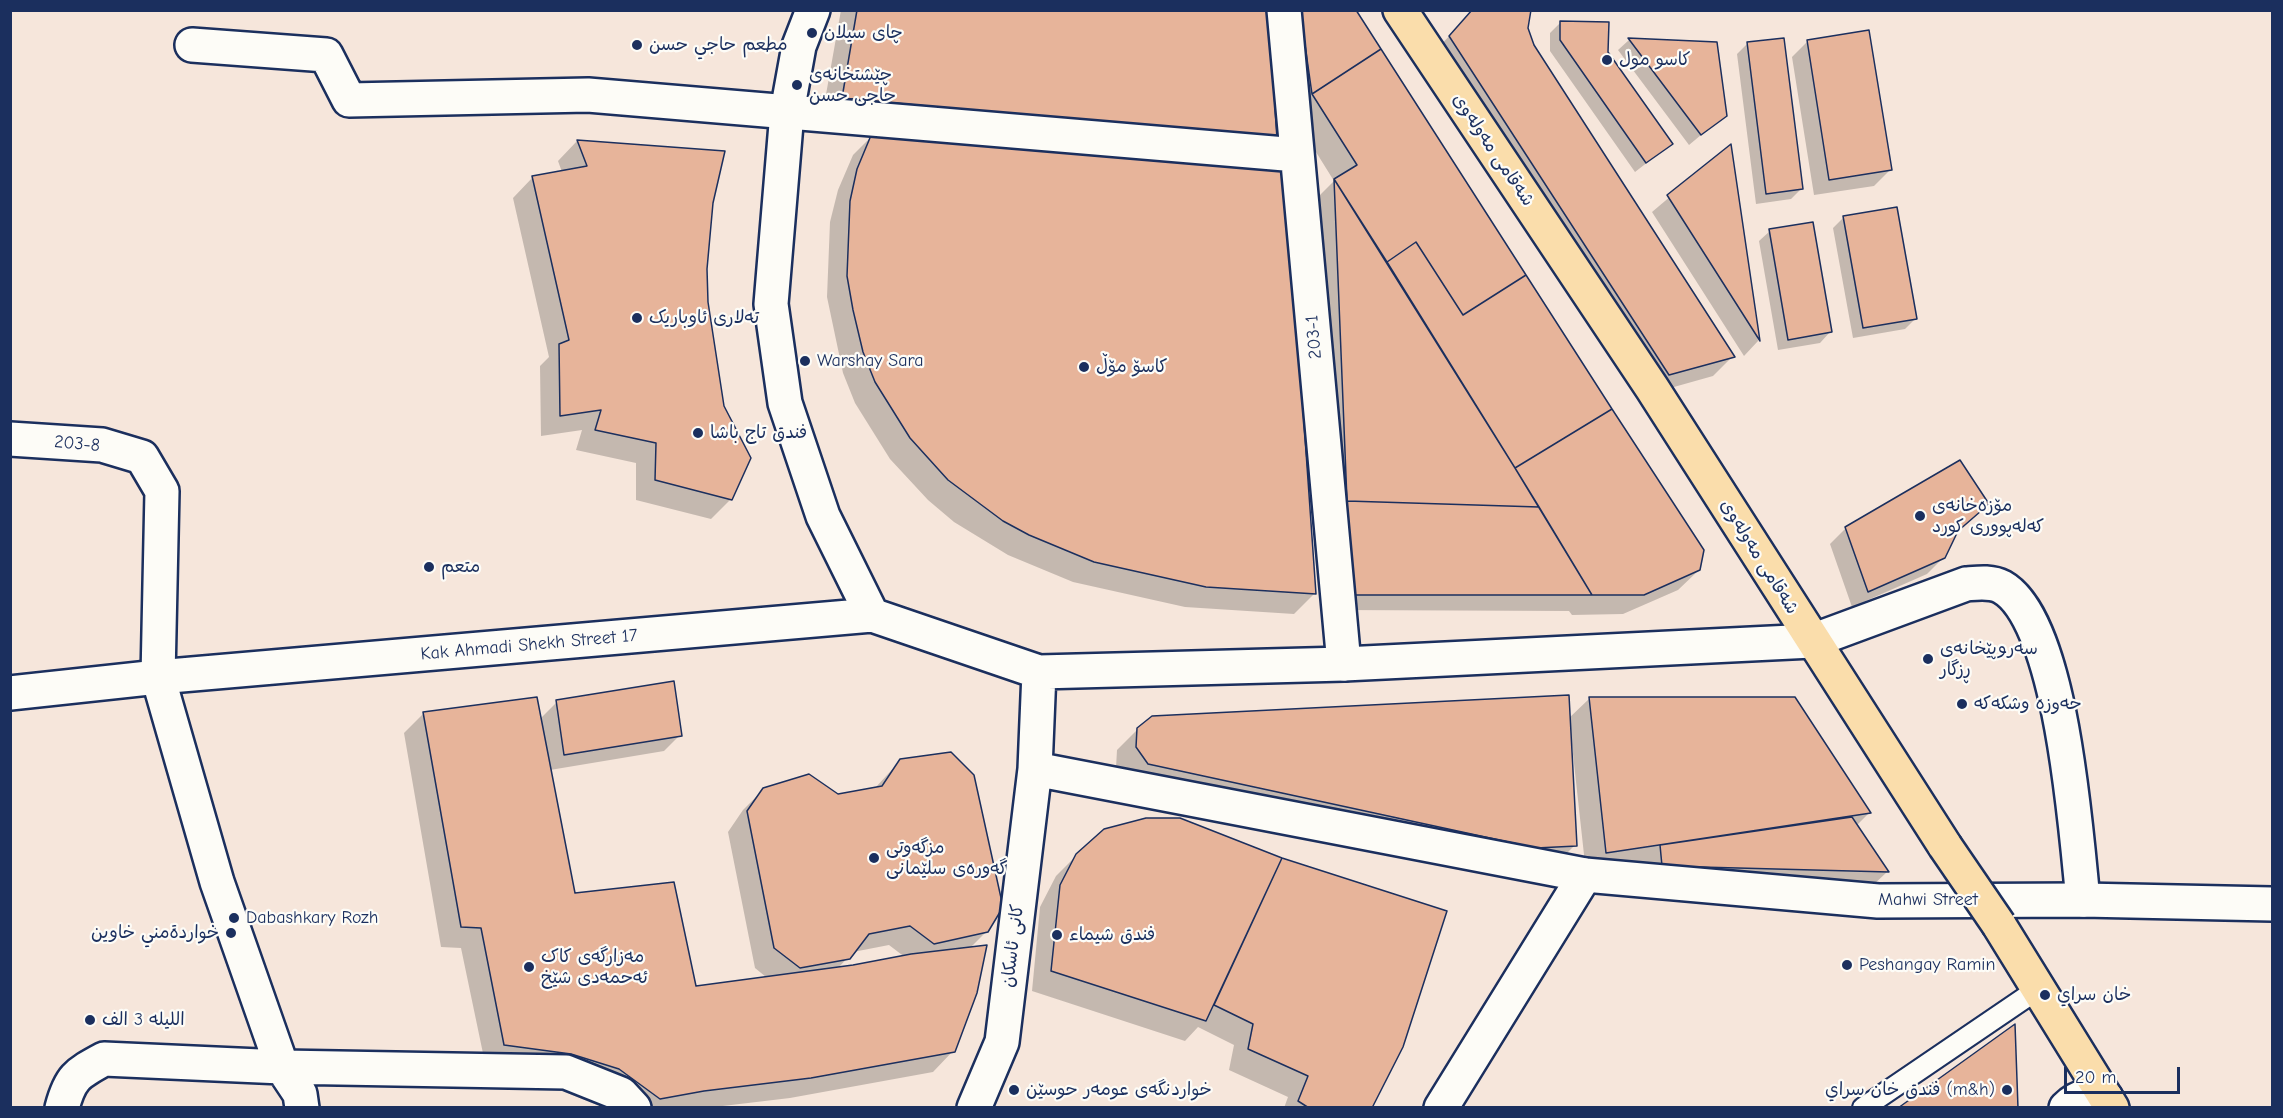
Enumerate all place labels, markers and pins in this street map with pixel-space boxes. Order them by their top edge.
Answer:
place label: چای سیلان [824,22,903,44]
marker: چای سیلان [805,26,819,40]
place label: مطعم حاجي حسن [649,34,788,56]
marker: مطعم حاجي حسن [630,38,644,52]
place label: كاسو مول [1619,49,1690,71]
marker: كاسو مول [1600,53,1614,67]
place label: چێشتخانە‌ی حاجی حسن [809,64,896,106]
marker: چێشتخانە‌ی حاجی حسن [790,78,804,92]
place label: تەلاری ئاوباریک [649,307,759,329]
marker: تەلاری ئاوباریک [630,311,644,325]
place label: Warshay Sara [817,350,924,372]
marker: Warshay Sara [798,354,812,368]
place label: کاسۆ مۆڵ [1096,356,1167,378]
marker: کاسۆ مۆڵ [1077,360,1091,374]
place label: فندق تاج باشا [710,422,807,444]
marker: فندق تاج باشا [691,426,705,440]
place label: مۆزەخانەی کەلەپووری کورد [1932,495,2044,538]
marker: مۆزەخانەی کەلەپووری کورد [1913,509,1927,523]
place label: متعم [441,556,480,578]
marker: متعم [422,560,436,574]
place label: سەروپێخانەى ڕزگار [1940,638,2038,680]
marker: سەروپێخانەى ڕزگار [1921,652,1935,666]
place label: حەوزە وشکەکە [1974,693,2082,715]
marker: حەوزە وشکەکە [1955,697,1969,711]
place label: مزگەوتی گەورەی سلێمانی [886,837,1008,880]
marker: مزگەوتی گەورەی سلێمانی [867,851,881,865]
place label: Dabashkary Rozh [246,907,378,929]
marker: Dabashkary Rozh [227,911,241,925]
place label: خواردةمني خاوين [91,922,219,944]
place label: فندق شيماء [1069,924,1155,946]
marker: خواردةمني خاوين [224,926,238,940]
marker: فندق شيماء [1050,928,1064,942]
place label: مەزارگەی کاک ئەحمەدی شێخ [541,946,648,988]
place label: Peshangay Ramin [1859,954,1995,976]
marker: Peshangay Ramin [1840,958,1854,972]
marker: مەزارگەی کاک ئەحمەدی شێخ [522,960,536,974]
place label: خان سراي [2057,984,2131,1006]
marker: خان سراي [2038,988,2052,1002]
place label: الليله 3 الف [102,1009,185,1031]
marker: الليله 3 الف [83,1013,97,1027]
place label: خواردنگەی عومەر حوسێن [1026,1079,1212,1101]
place label: فندق خان سراي (m&h) [1825,1079,1995,1101]
marker: خواردنگەی عومەر حوسێن [1007,1083,1021,1097]
marker: فندق خان سراي (m&h) [2000,1083,2014,1097]

